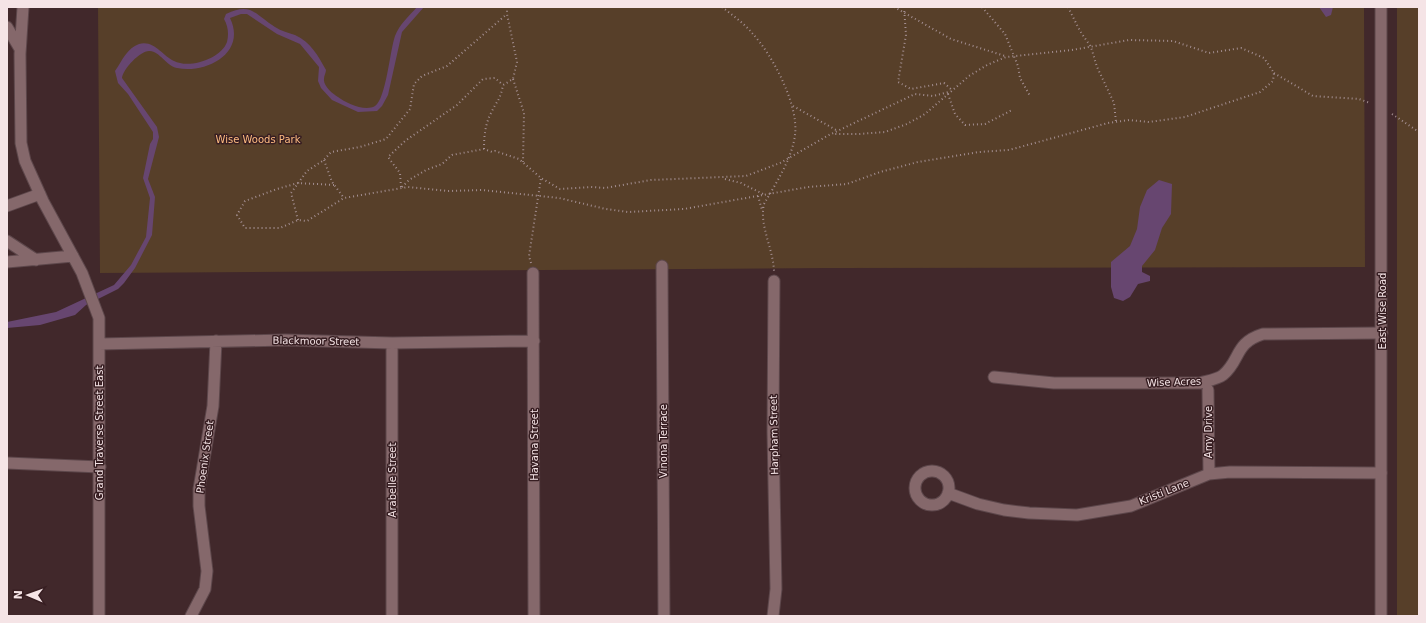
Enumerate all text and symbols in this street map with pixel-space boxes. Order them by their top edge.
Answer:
park label: Wise Woods Park [216,134,301,145]
street label: East Wise Road [1377,273,1388,349]
street label: Blackmoor Street [273,335,360,347]
street label: Grand Traverse Street East [94,366,105,500]
street label: Wise Acres [1147,376,1201,388]
street label: Harpham Street [768,395,780,475]
street label: Vinona Terrace [658,404,669,478]
street label: Amy Drive [1203,406,1214,458]
street label: Havana Street [529,409,540,481]
street label: Phoenix Street [194,420,216,494]
street label: Arabelle Street [387,442,398,517]
street label: Kristi Lane [1137,477,1191,507]
north arrow [8,575,48,615]
text: N [12,590,25,600]

